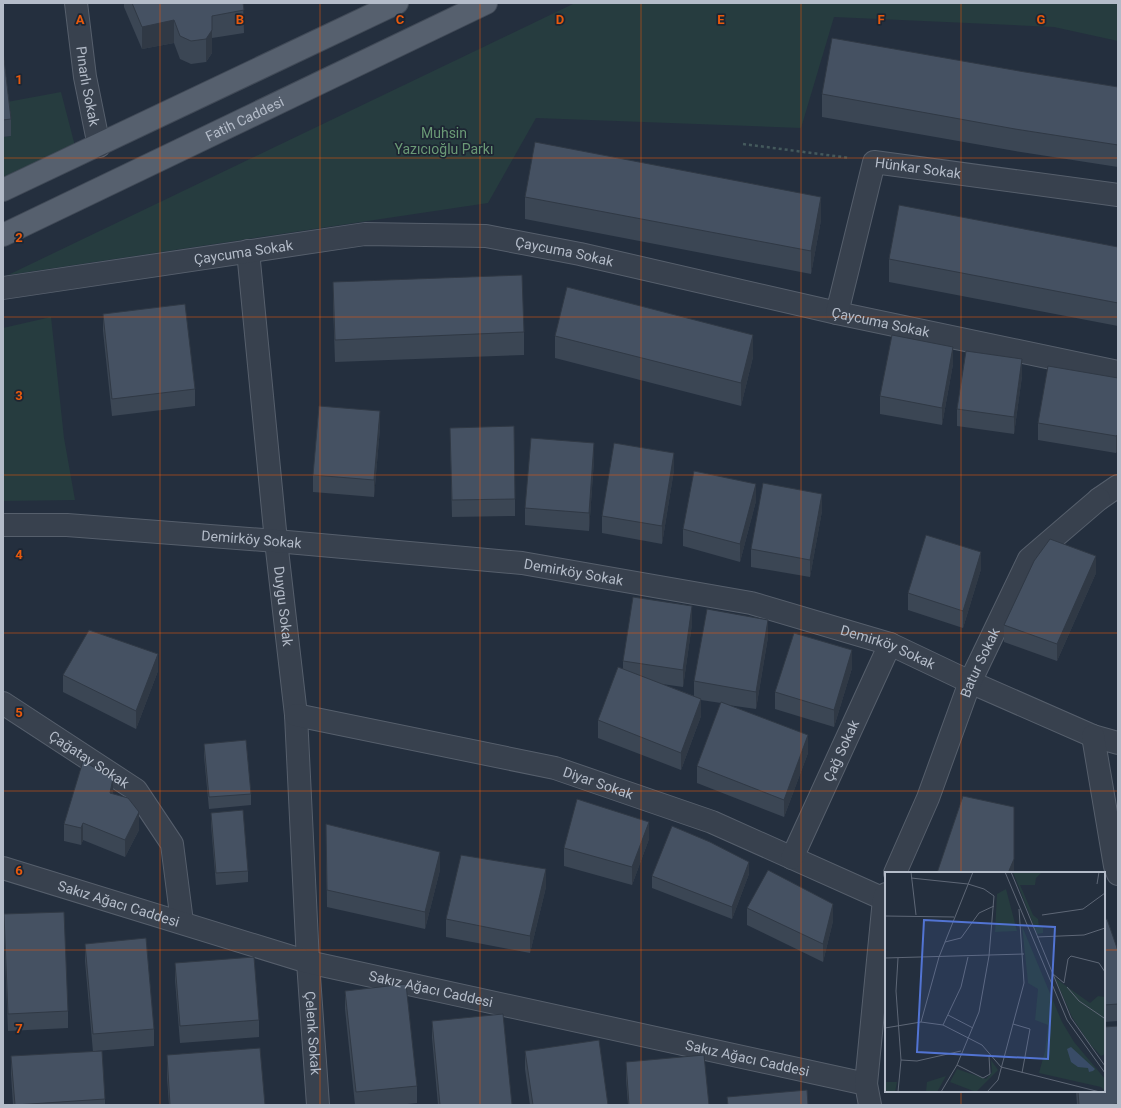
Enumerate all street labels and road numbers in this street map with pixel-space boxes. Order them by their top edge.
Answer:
street label: Pınarlı Sokak [73,45,103,128]
street label: Fatih Caddesi [203,93,286,145]
street label: Hünkar Sokak [874,154,963,182]
street label: Çaycuma Sokak [514,234,616,270]
street label: Çaycuma Sokak [193,237,295,267]
street label: Çaycuma Sokak [830,304,932,340]
street label: Demirköy Sokak [201,527,303,551]
street label: Demirköy Sokak [523,556,625,589]
street label: Duygu Sokak [271,565,296,648]
street label: Demirköy Sokak [839,622,939,673]
street label: Batur Sokak [957,624,1003,700]
street label: Çağ Sokak [820,716,863,784]
street label: Çağatay Sokak [46,727,133,792]
street label: Diyar Sokak [561,763,636,803]
street label: Sakız Ağacı Caddesi [56,877,181,930]
street label: Sakız Ağacı Caddesi [367,968,494,1010]
street label: Çelenk Sokak [302,991,324,1076]
street label: Sakız Ağacı Caddesi [684,1037,811,1079]

